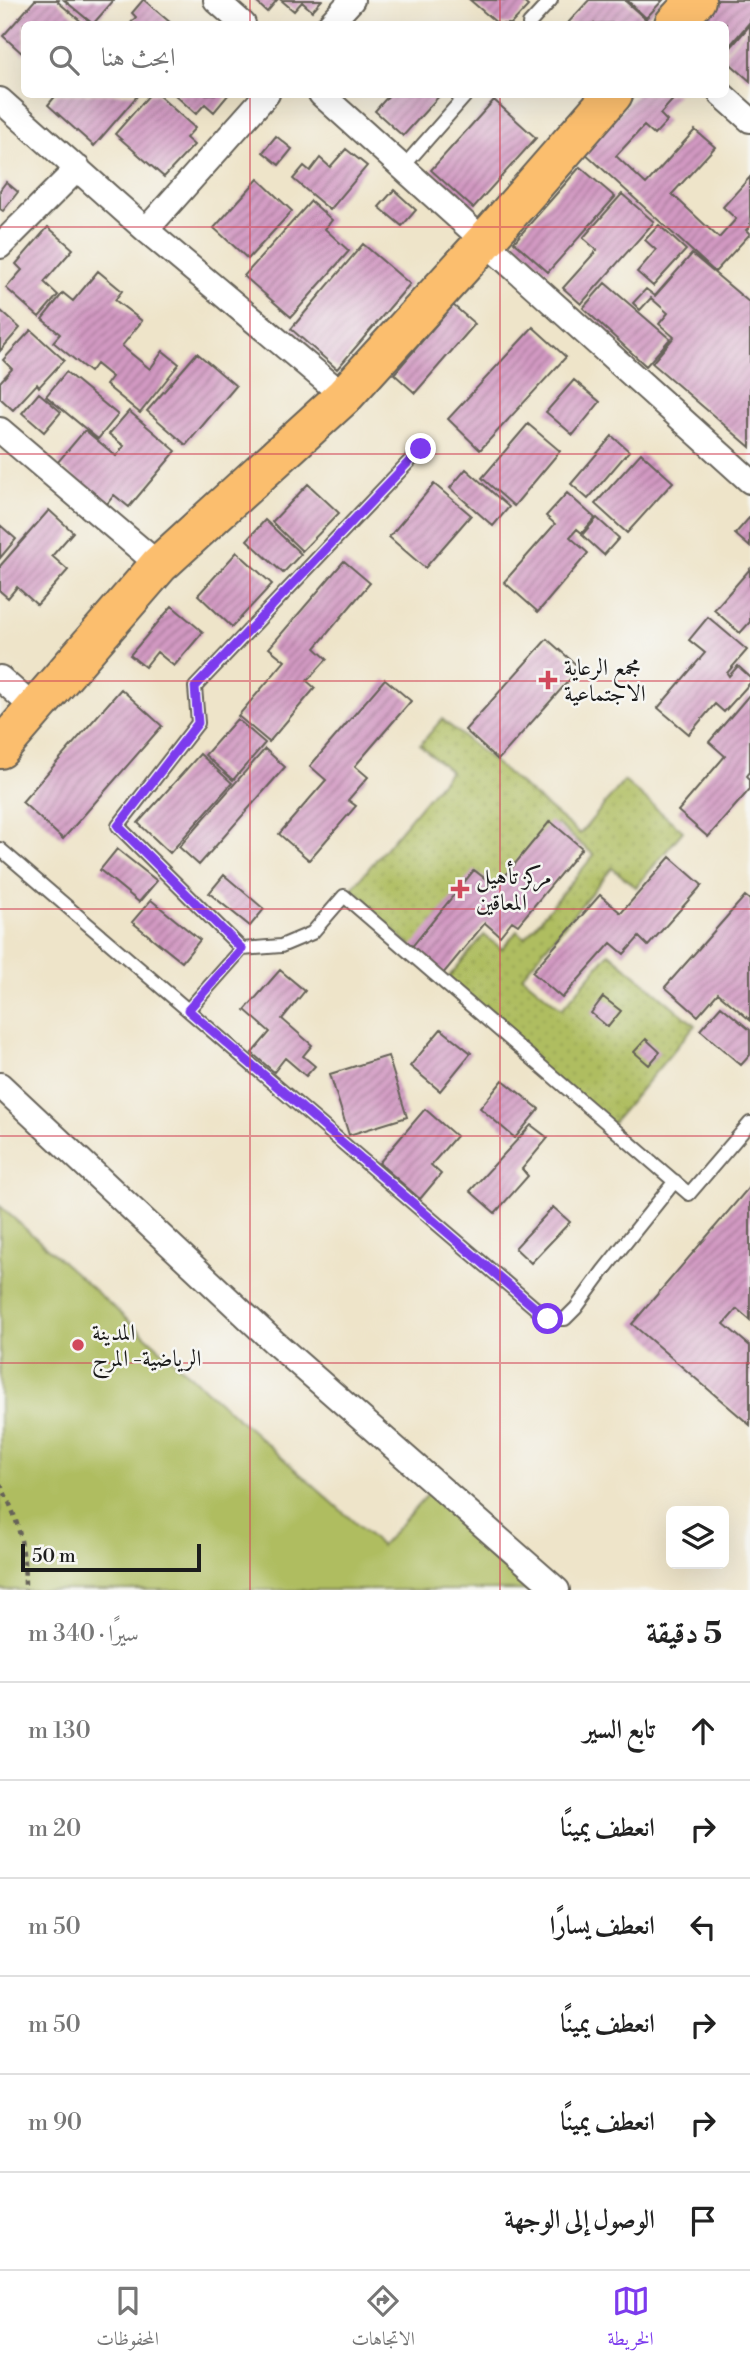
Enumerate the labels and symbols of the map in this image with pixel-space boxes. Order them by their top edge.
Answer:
route end [405,433,436,464]
place label: مجمع الرعاية الاجتماعية [564,654,646,708]
marker: مجمع الرعاية الاجتماعية [538,670,558,690]
place label: مركز تأهيل المعاقين [476,860,552,917]
marker: مركز تأهيل المعاقين [450,879,470,899]
route start [532,1303,563,1334]
place label: المدينة الرياضية- المرج [92,1319,202,1379]
marker: المدينة الرياضية- المرج [70,1337,86,1353]
scale bar [21,1541,201,1573]

